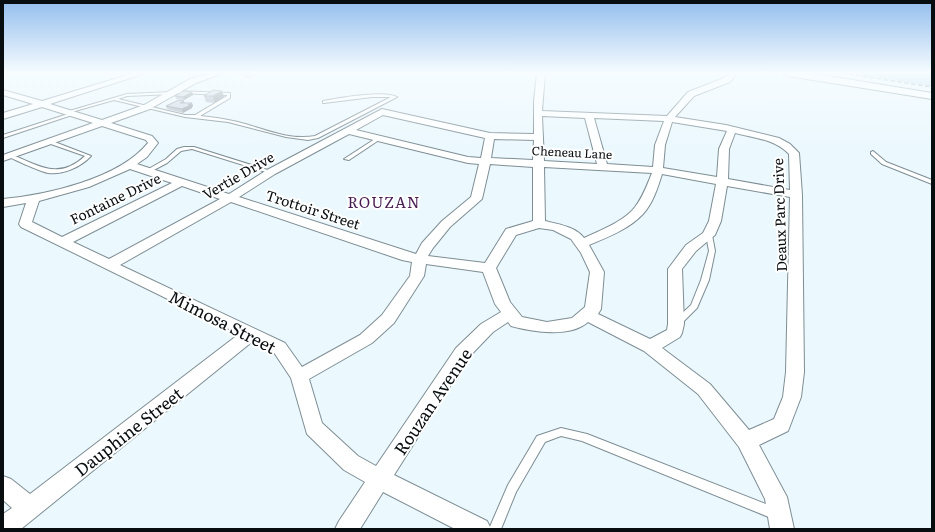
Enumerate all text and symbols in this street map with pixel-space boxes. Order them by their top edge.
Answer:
street label: Cheneau Lane [531,141,613,163]
street label: Vertie Drive [198,146,278,204]
street label: Deaux Parc Drive [767,158,791,272]
street label: Fontaine Drive [66,167,164,229]
street label: Trottoir Street [263,184,363,234]
district label: ROUZAN [347,190,421,213]
street label: Mimosa Street [165,283,281,359]
street label: Rouzan Avenue [387,342,477,459]
street label: Dauphine Street [68,381,188,481]

